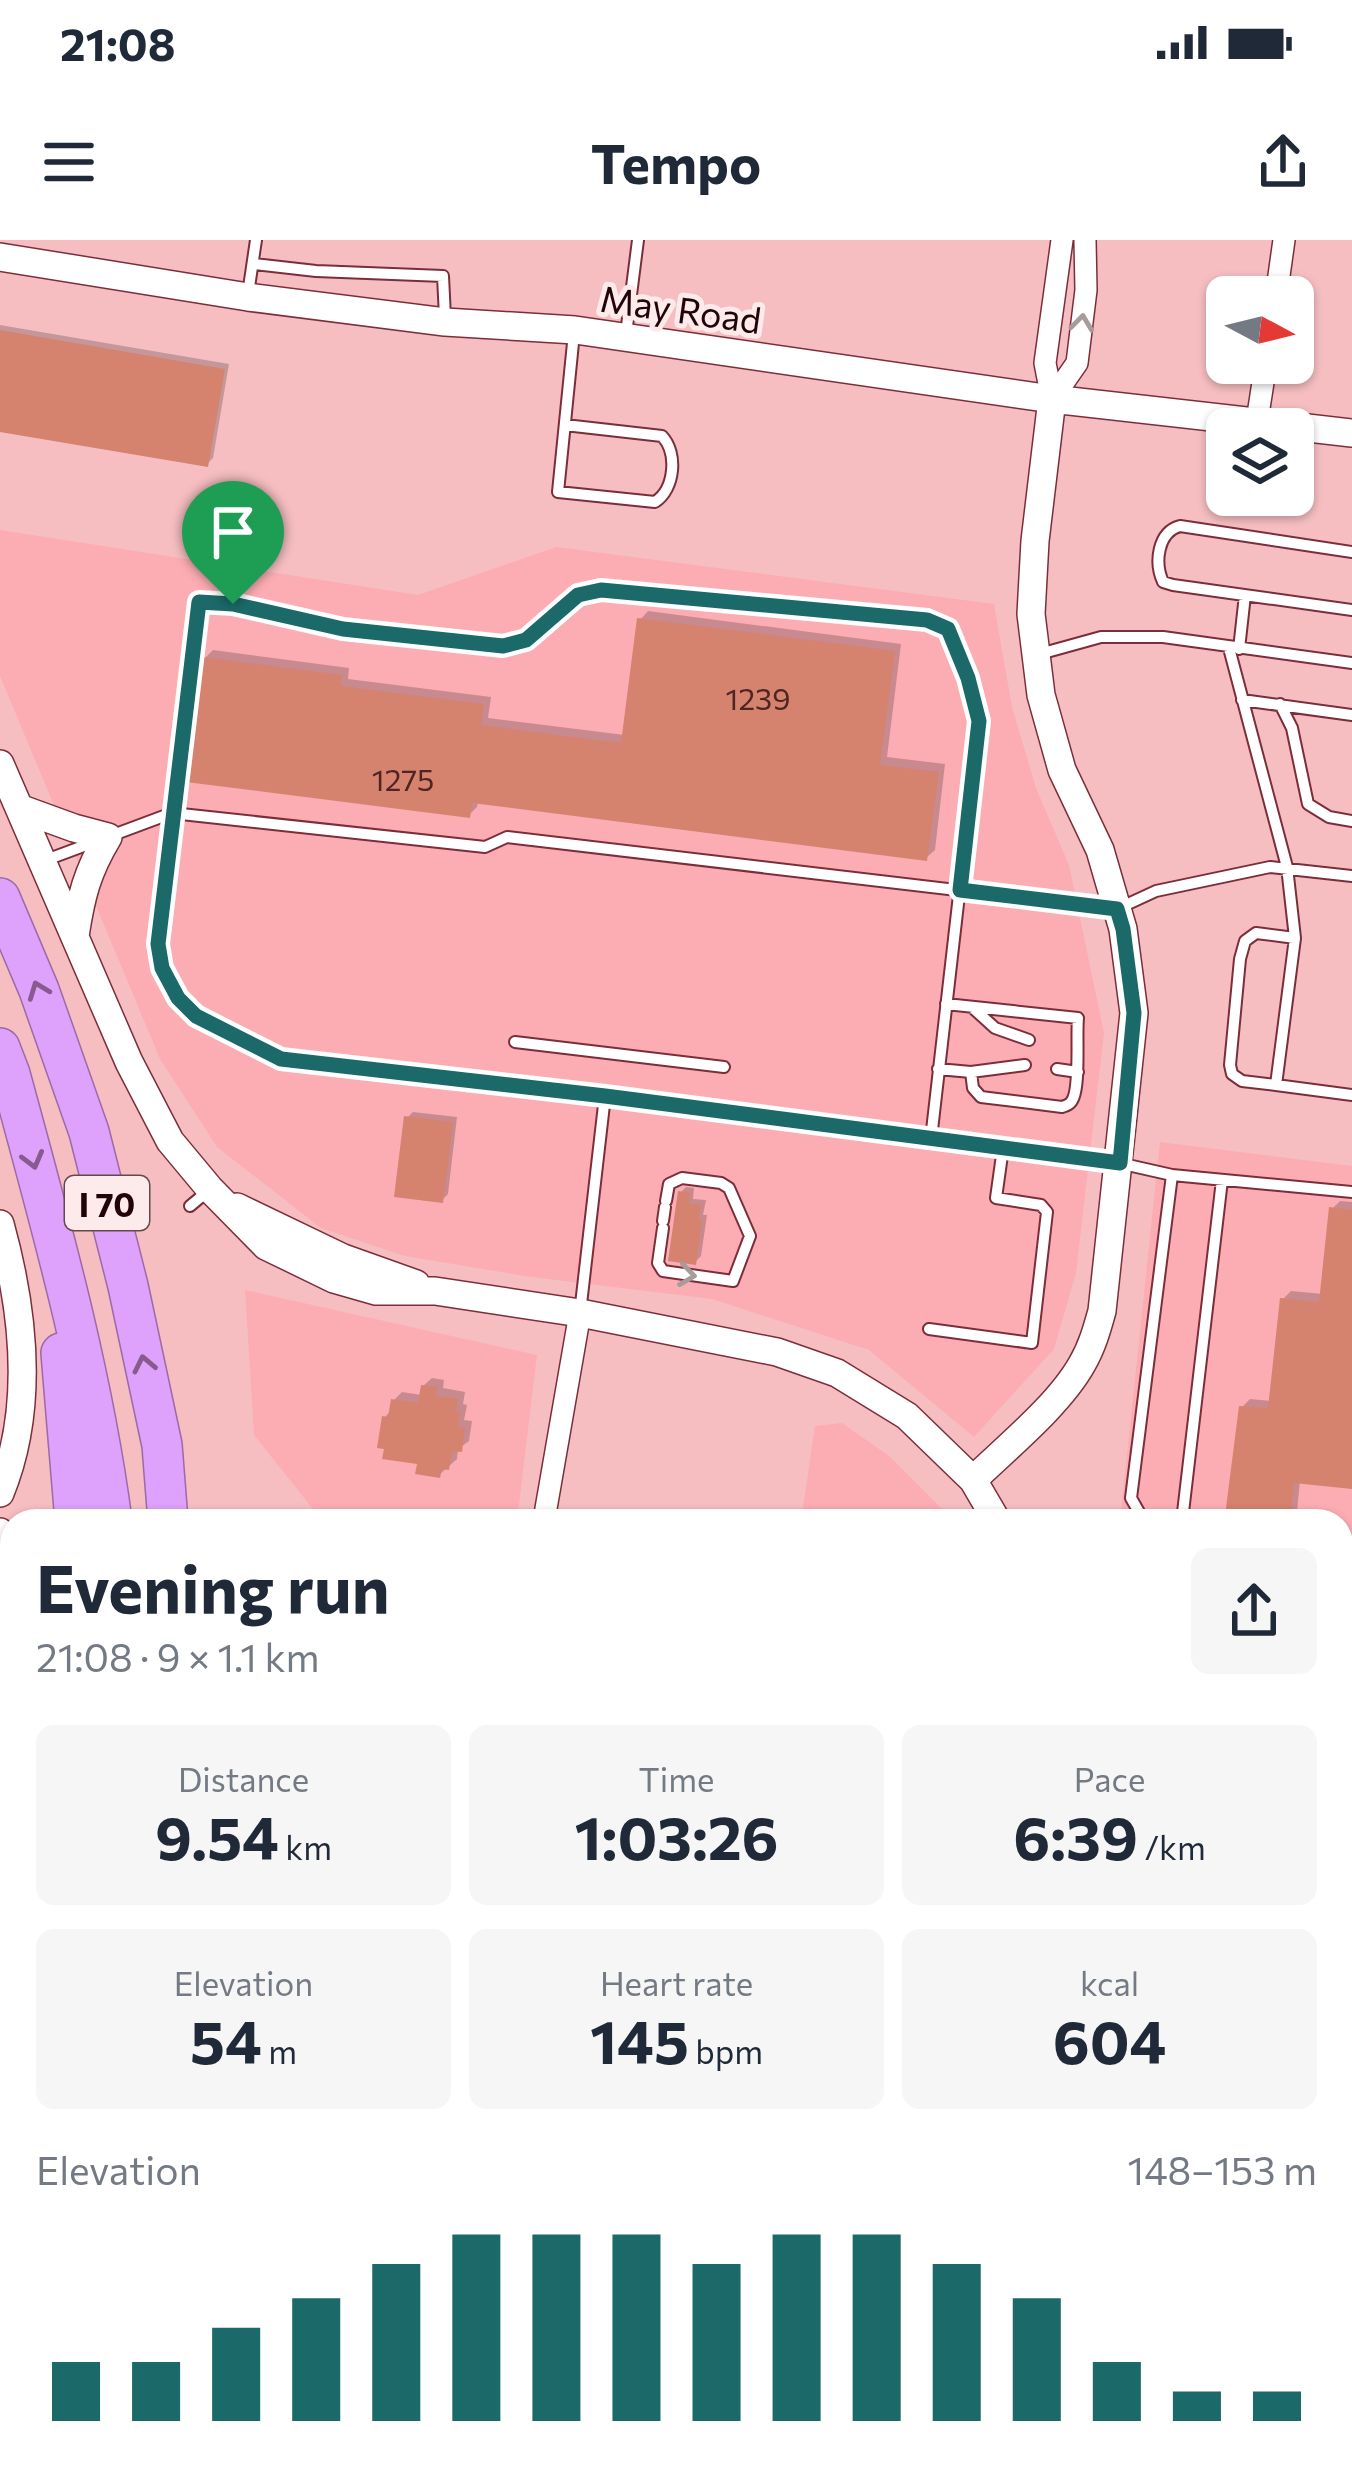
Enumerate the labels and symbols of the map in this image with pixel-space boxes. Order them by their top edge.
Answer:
street label: May Road [598,275,764,341]
north arrow [1206,276,1314,384]
one-way arrow [1068,314,1094,333]
pin [182,481,284,604]
house number: 1239 [726,679,790,716]
house number: 1275 [372,760,434,797]
one-way arrow [27,980,52,1001]
one-way arrow [19,1149,44,1170]
road number: I 70 [65,1176,149,1230]
one-way arrow [677,1261,697,1287]
one-way arrow [133,1355,158,1375]

